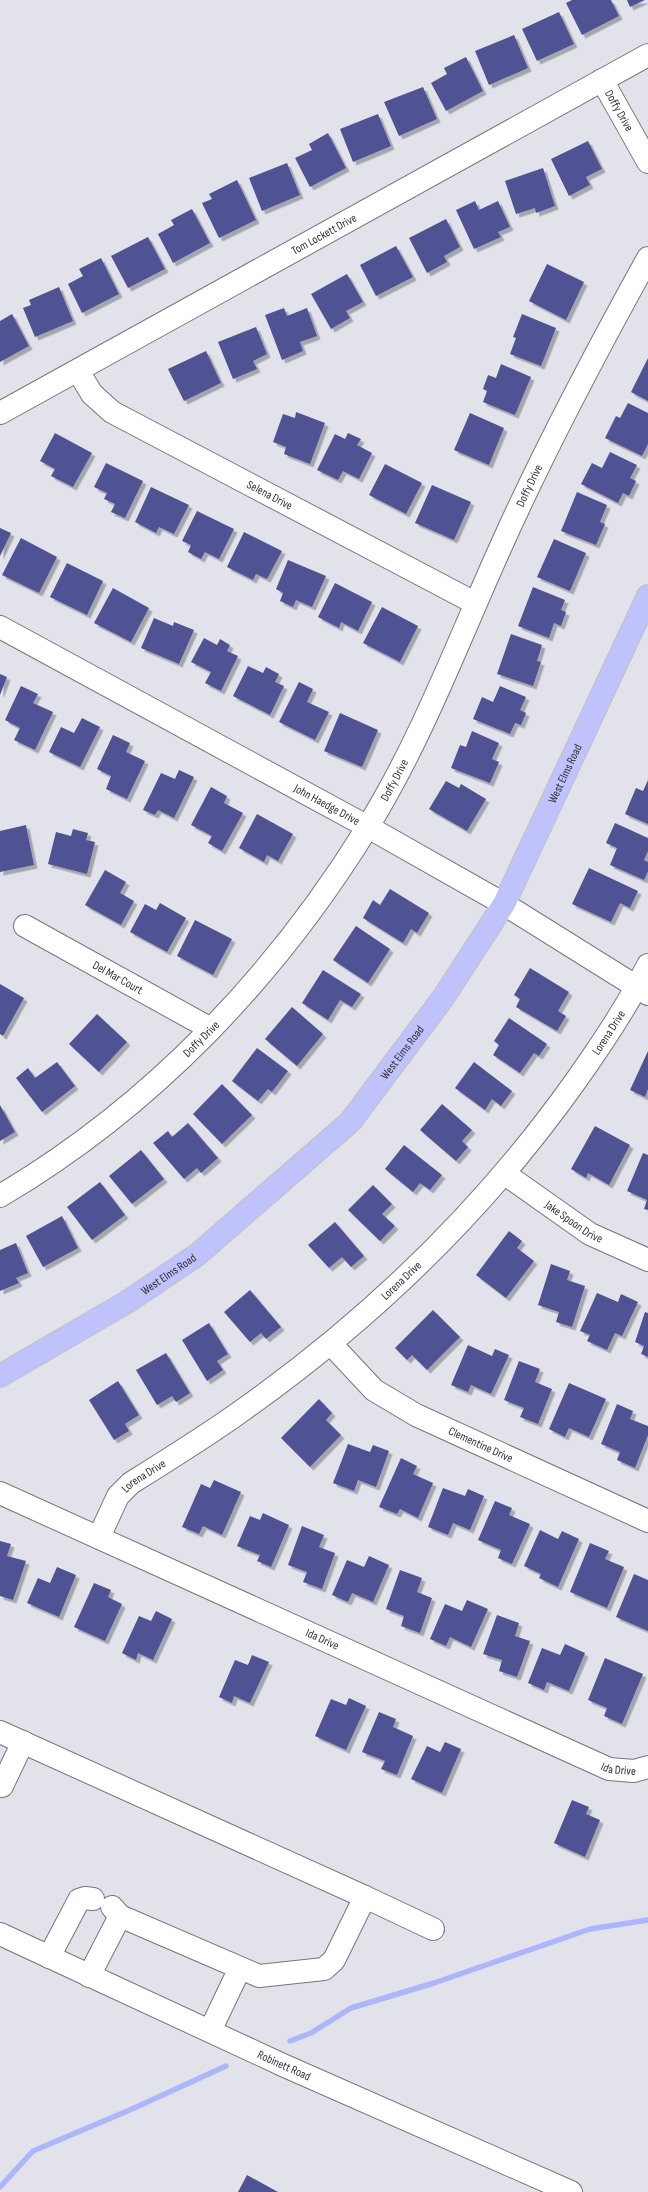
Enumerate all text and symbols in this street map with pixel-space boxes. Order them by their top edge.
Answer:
street label: Doffy Drive [601,87,636,134]
street label: Tom Lockett Drive [289,210,360,259]
street label: Doffy Drive [513,462,546,509]
street label: Selena Drive [244,477,295,514]
street label: West Elms Road [545,742,586,806]
street label: Doffy Drive [377,757,412,804]
street label: John Haedge Drive [290,781,362,829]
street label: Del Mar Court [90,958,145,998]
street label: Lorena Drive [589,1008,629,1058]
street label: Doffy Drive [180,1018,223,1061]
street label: West Elms Road [378,1023,428,1083]
street label: Jake Spoon Drive [541,1197,605,1247]
street label: West Elms Road [138,1251,199,1298]
street label: Lorena Drive [378,1258,425,1303]
street label: Clementine Drive [446,1424,515,1466]
street label: Lorena Drive [119,1456,169,1496]
street label: Ida Drive [303,1626,341,1654]
street label: Ida Drive [598,1759,637,1779]
street label: Robinett Road [255,2047,313,2084]

